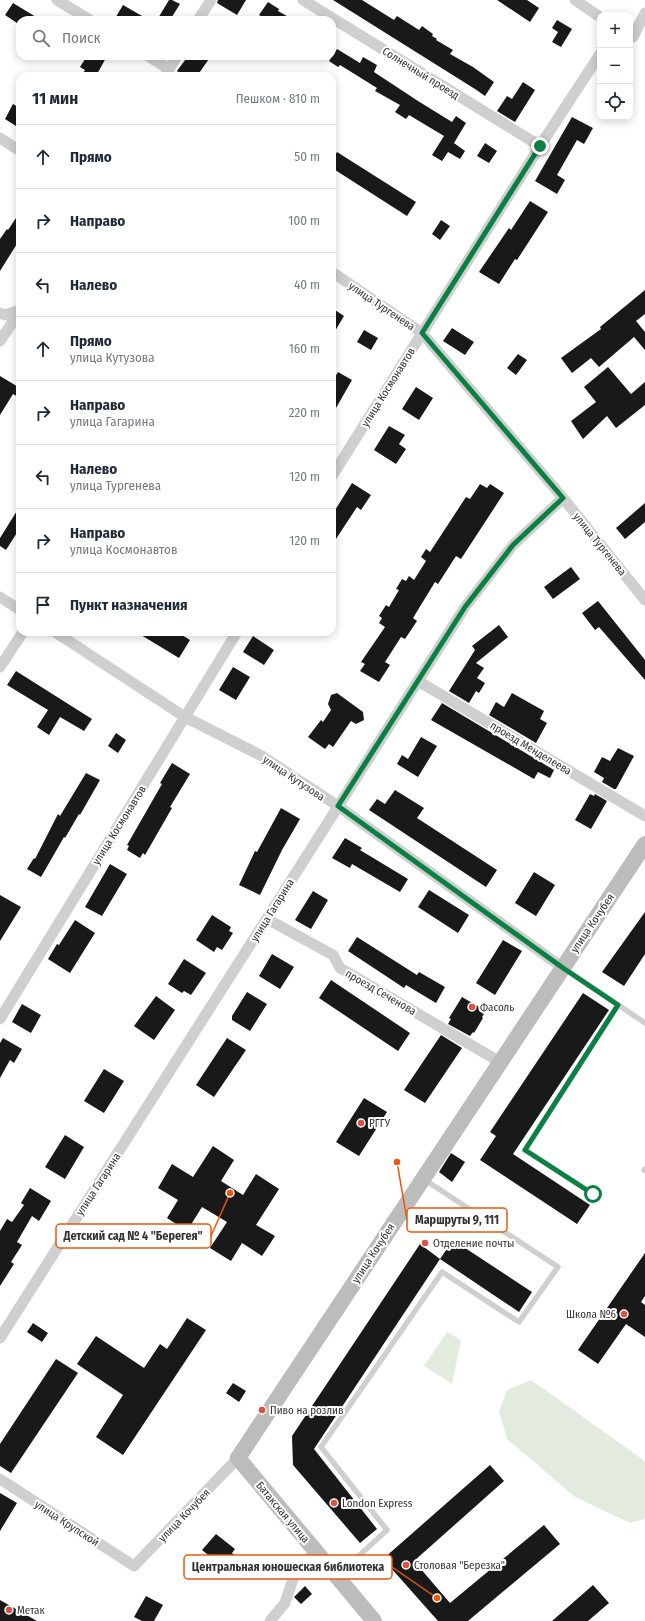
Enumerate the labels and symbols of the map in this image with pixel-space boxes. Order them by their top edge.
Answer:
street label: Солнечный проезд [380,45,462,103]
route end [531,137,549,155]
street label: улица Тургенева [346,279,417,333]
street label: улица Космонавтов [359,345,418,429]
street label: улица Тургенева [570,510,629,578]
street label: проезд Менделеева [488,719,574,778]
street label: улица Кутузова [260,753,327,804]
street label: улица Космонавтов [90,783,149,867]
street label: улица Гагарина [248,876,297,944]
street label: улица Кочубея [568,891,617,955]
street label: проезд Сеченова [343,967,419,1018]
place label: Фасоль [480,1001,514,1014]
marker: Фасоль [467,1002,477,1012]
place label: РГГУ [369,1117,391,1130]
marker: РГГУ [356,1118,366,1128]
street label: улица Гагарина [73,1151,123,1218]
route start [584,1185,602,1203]
callout: Маршруты 9, 111 [407,1208,507,1232]
text: Маршруты 9, 111 [415,1213,499,1227]
street label: улица Кочубея [349,1221,398,1286]
callout: Детский сад № 4 "Берегея" [56,1224,211,1248]
text: Детский сад № 4 "Берегея" [62,1229,203,1243]
place label: Отделение почты [433,1237,514,1250]
marker: Отделение почты [420,1238,430,1248]
place label: Школа №6 [566,1308,617,1321]
marker: Школа №6 [619,1309,629,1319]
place label: Пиво на розлив [270,1404,344,1417]
marker: Пиво на розлив [257,1405,267,1415]
street label: Батакская улица [253,1479,312,1546]
street label: улица Кочубея [156,1486,213,1544]
place label: London Express [342,1497,413,1510]
street label: улица Крупской [32,1498,101,1549]
marker: London Express [329,1498,339,1508]
callout: Центральная юношеская библиотека [184,1555,392,1579]
place label: Столовая "Березка" [414,1559,505,1572]
text: Центральная юношеская библиотека [192,1560,384,1574]
marker: Столовая "Березка" [401,1560,411,1570]
place label: Метак [17,1604,45,1617]
marker: Метак [4,1605,14,1615]

